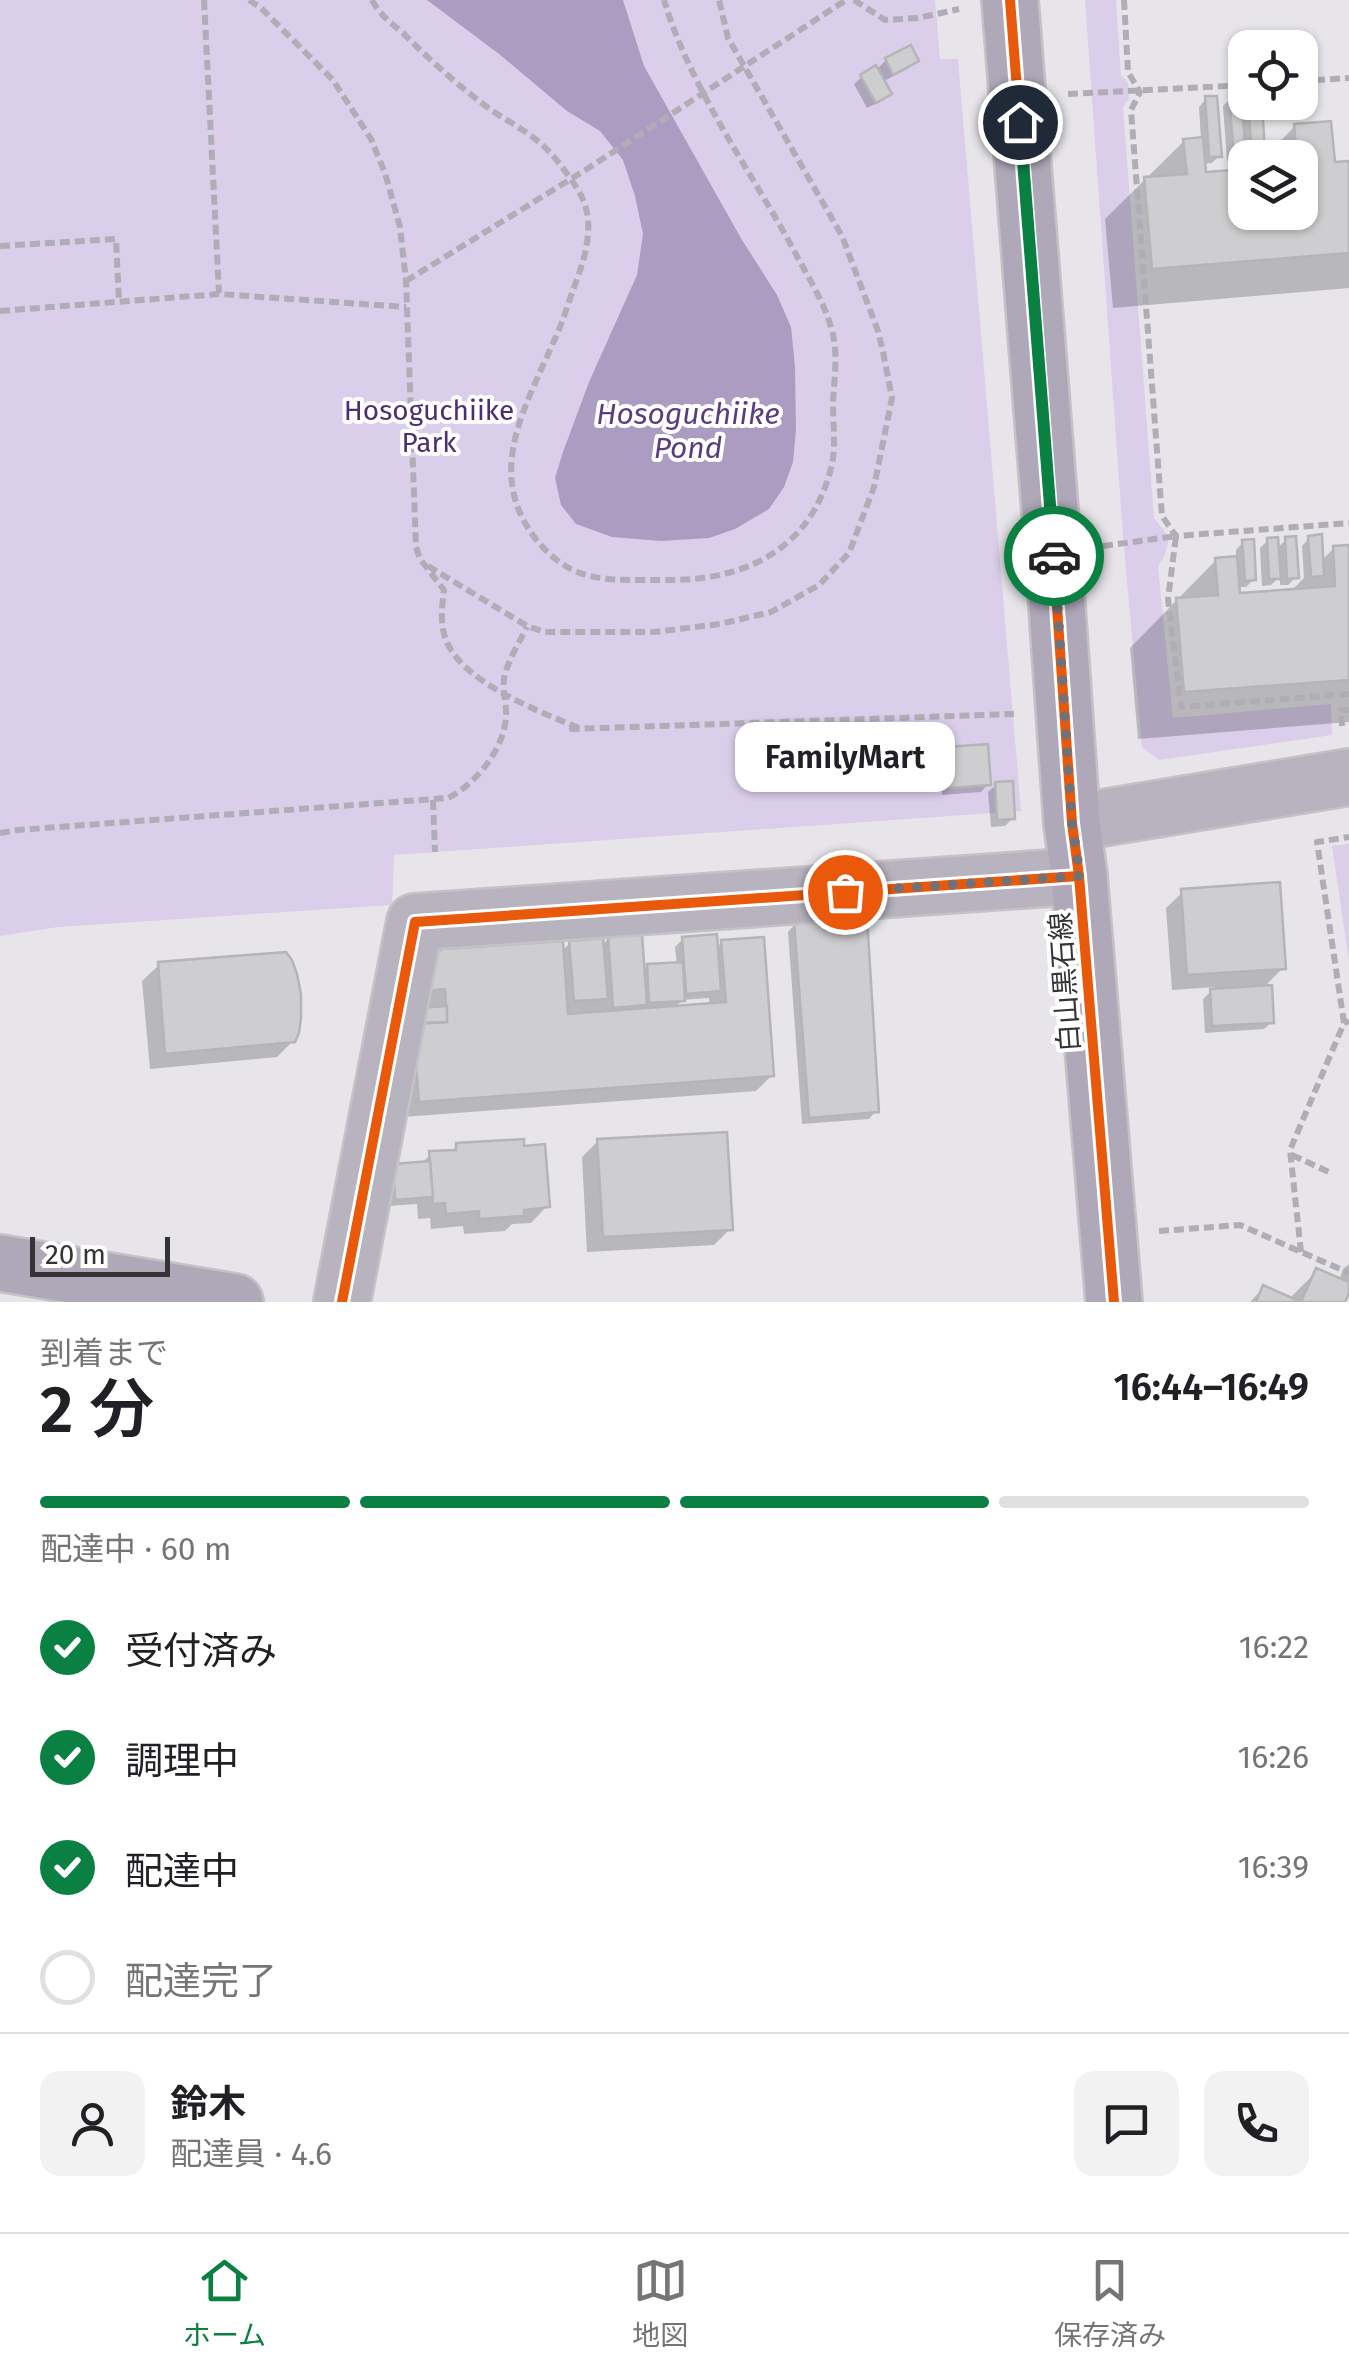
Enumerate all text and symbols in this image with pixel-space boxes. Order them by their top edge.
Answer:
map controls [1228,30,1318,230]
button: locate [1228,30,1318,120]
pin [978,80,1063,165]
icon: home [993,95,1048,150]
button: layers [1228,140,1318,230]
park label: Hosoguchiike Park [344,394,514,459]
water label: Hosoguchiike Pond [596,396,780,466]
courier [1004,506,1104,606]
icon: car [1027,529,1082,584]
callout: FamilyMart [735,722,955,792]
text: FamilyMart [765,738,925,776]
pin [803,850,888,935]
icon: bag [818,865,873,920]
street label: 白山黒石線 [1044,911,1086,1053]
scale bar [30,1232,170,1276]
text: 20 m [45,1238,106,1271]
text: 到着まで [40,1334,168,1372]
text: 16:44–16:49 [1113,1364,1309,1410]
text: 2 分 [40,1371,154,1449]
text: 配達中 · 60 m [40,1530,231,1568]
icon: check [40,1620,95,1675]
text: 受付済み [125,1628,277,1674]
text: 16:22 [1239,1628,1309,1666]
icon: check [40,1730,95,1785]
text: 調理中 [125,1738,239,1784]
text: 16:26 [1238,1738,1309,1776]
icon: check [40,1840,95,1895]
text: 配達中 [125,1848,239,1894]
text: 16:39 [1238,1848,1309,1886]
text: 配達完了 [125,1958,277,2004]
button: person [40,2071,145,2176]
button: chat [1074,2071,1179,2176]
button: phone [1204,2071,1309,2176]
text: 鈴木 [170,2081,246,2127]
text: 配達員 · 4.6 [170,2135,332,2173]
tab: ホーム [183,2253,266,2353]
tab: 地図 [632,2253,688,2353]
tab: 保存済み [1054,2253,1166,2353]

